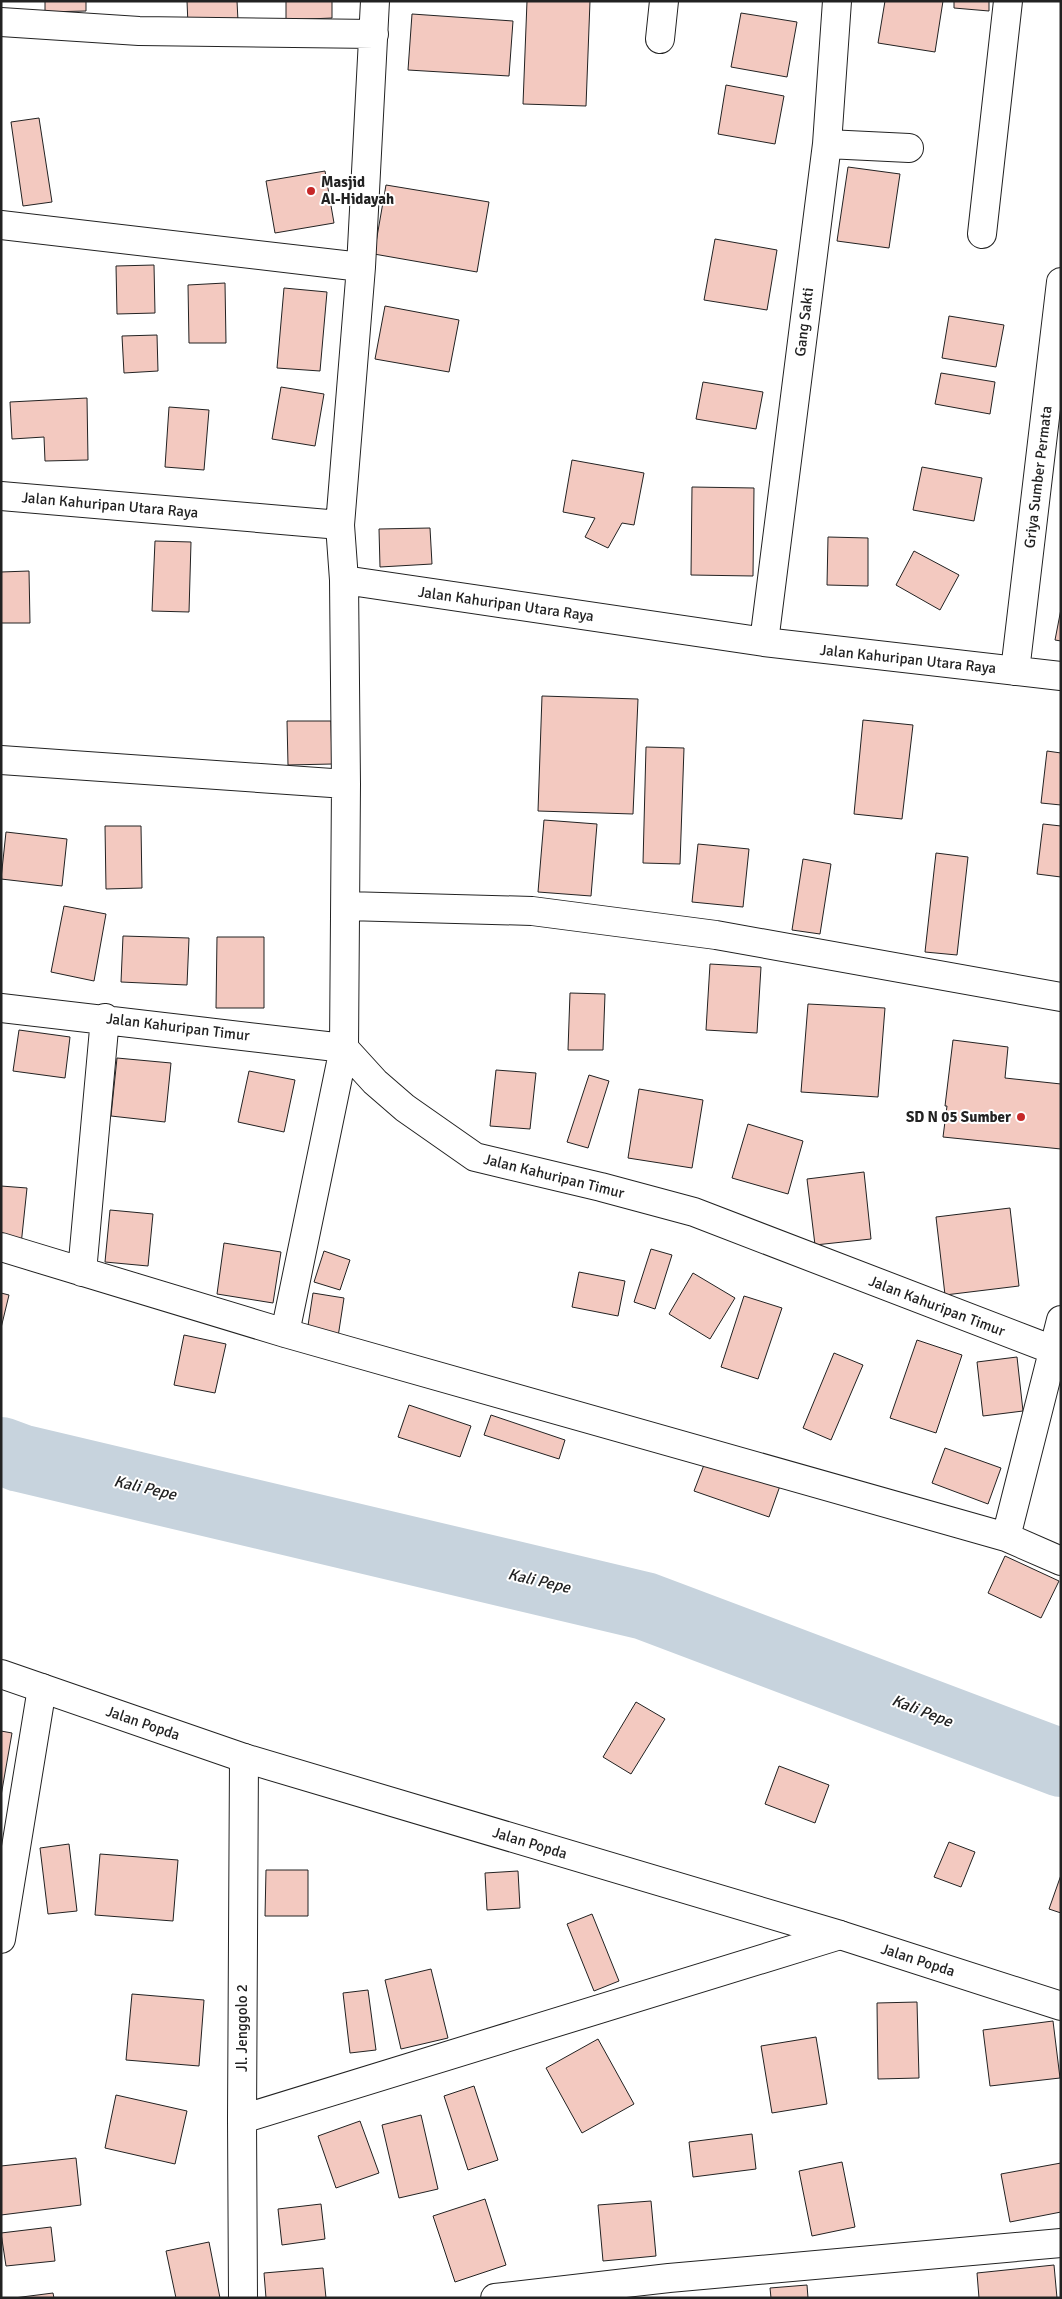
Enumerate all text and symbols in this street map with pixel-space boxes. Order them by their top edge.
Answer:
place label: Masjid Al-Hidayah [321,173,394,208]
marker: Masjid Al-Hidayah [305,185,317,197]
street label: Gang Sakti [791,286,817,358]
street label: Griya Sumber Permata [1020,405,1056,549]
street label: Jalan Kahuripan Utara Raya [21,488,199,522]
street label: Jalan Kahuripan Utara Raya [417,583,595,625]
street label: Jalan Kahuripan Utara Raya [819,641,997,677]
street label: Jalan Kahuripan Timur [105,1009,251,1045]
place label: SD N 05 Sumber [906,1108,1011,1126]
marker: SD N 05 Sumber [1015,1111,1027,1123]
street label: Jalan Kahuripan Timur [482,1150,627,1202]
street label: Jalan Kahuripan Timur [866,1272,1008,1340]
water label: Kali Pepe [112,1471,179,1505]
water label: Kali Pepe [506,1564,573,1598]
water label: Kali Pepe [889,1690,956,1732]
street label: Jalan Popda [104,1702,182,1744]
street label: Jalan Popda [491,1823,569,1863]
street label: Jalan Popda [879,1940,957,1980]
street label: Jl. Jenggolo 2 [233,1984,251,2072]

